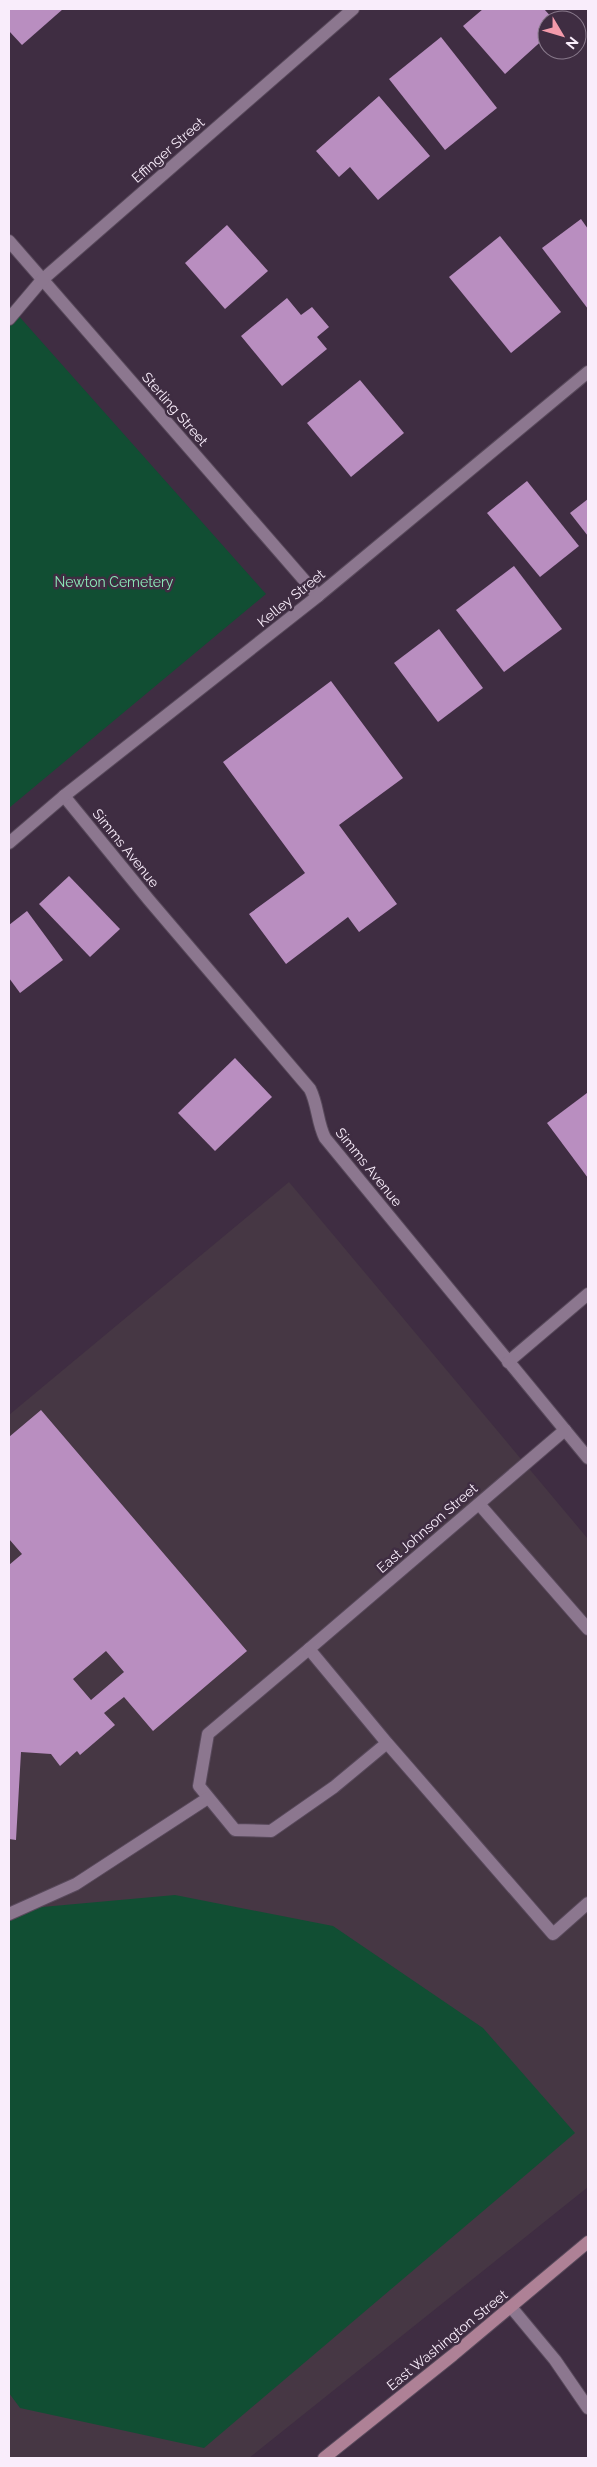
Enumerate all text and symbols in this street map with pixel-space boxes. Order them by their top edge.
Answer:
north arrow [537,10,587,60]
text: N [563,34,582,52]
street label: Effinger Street [129,114,208,186]
street label: Sterling Street [139,369,211,449]
street label: Kelley Street [254,566,328,630]
park label: Newton Cemetery [55,574,174,590]
street label: Simms Avenue [89,806,163,890]
street label: Simms Avenue [332,1125,406,1209]
street label: East Johnson Street [374,1480,481,1576]
street label: East Washington Street [384,2286,511,2394]

